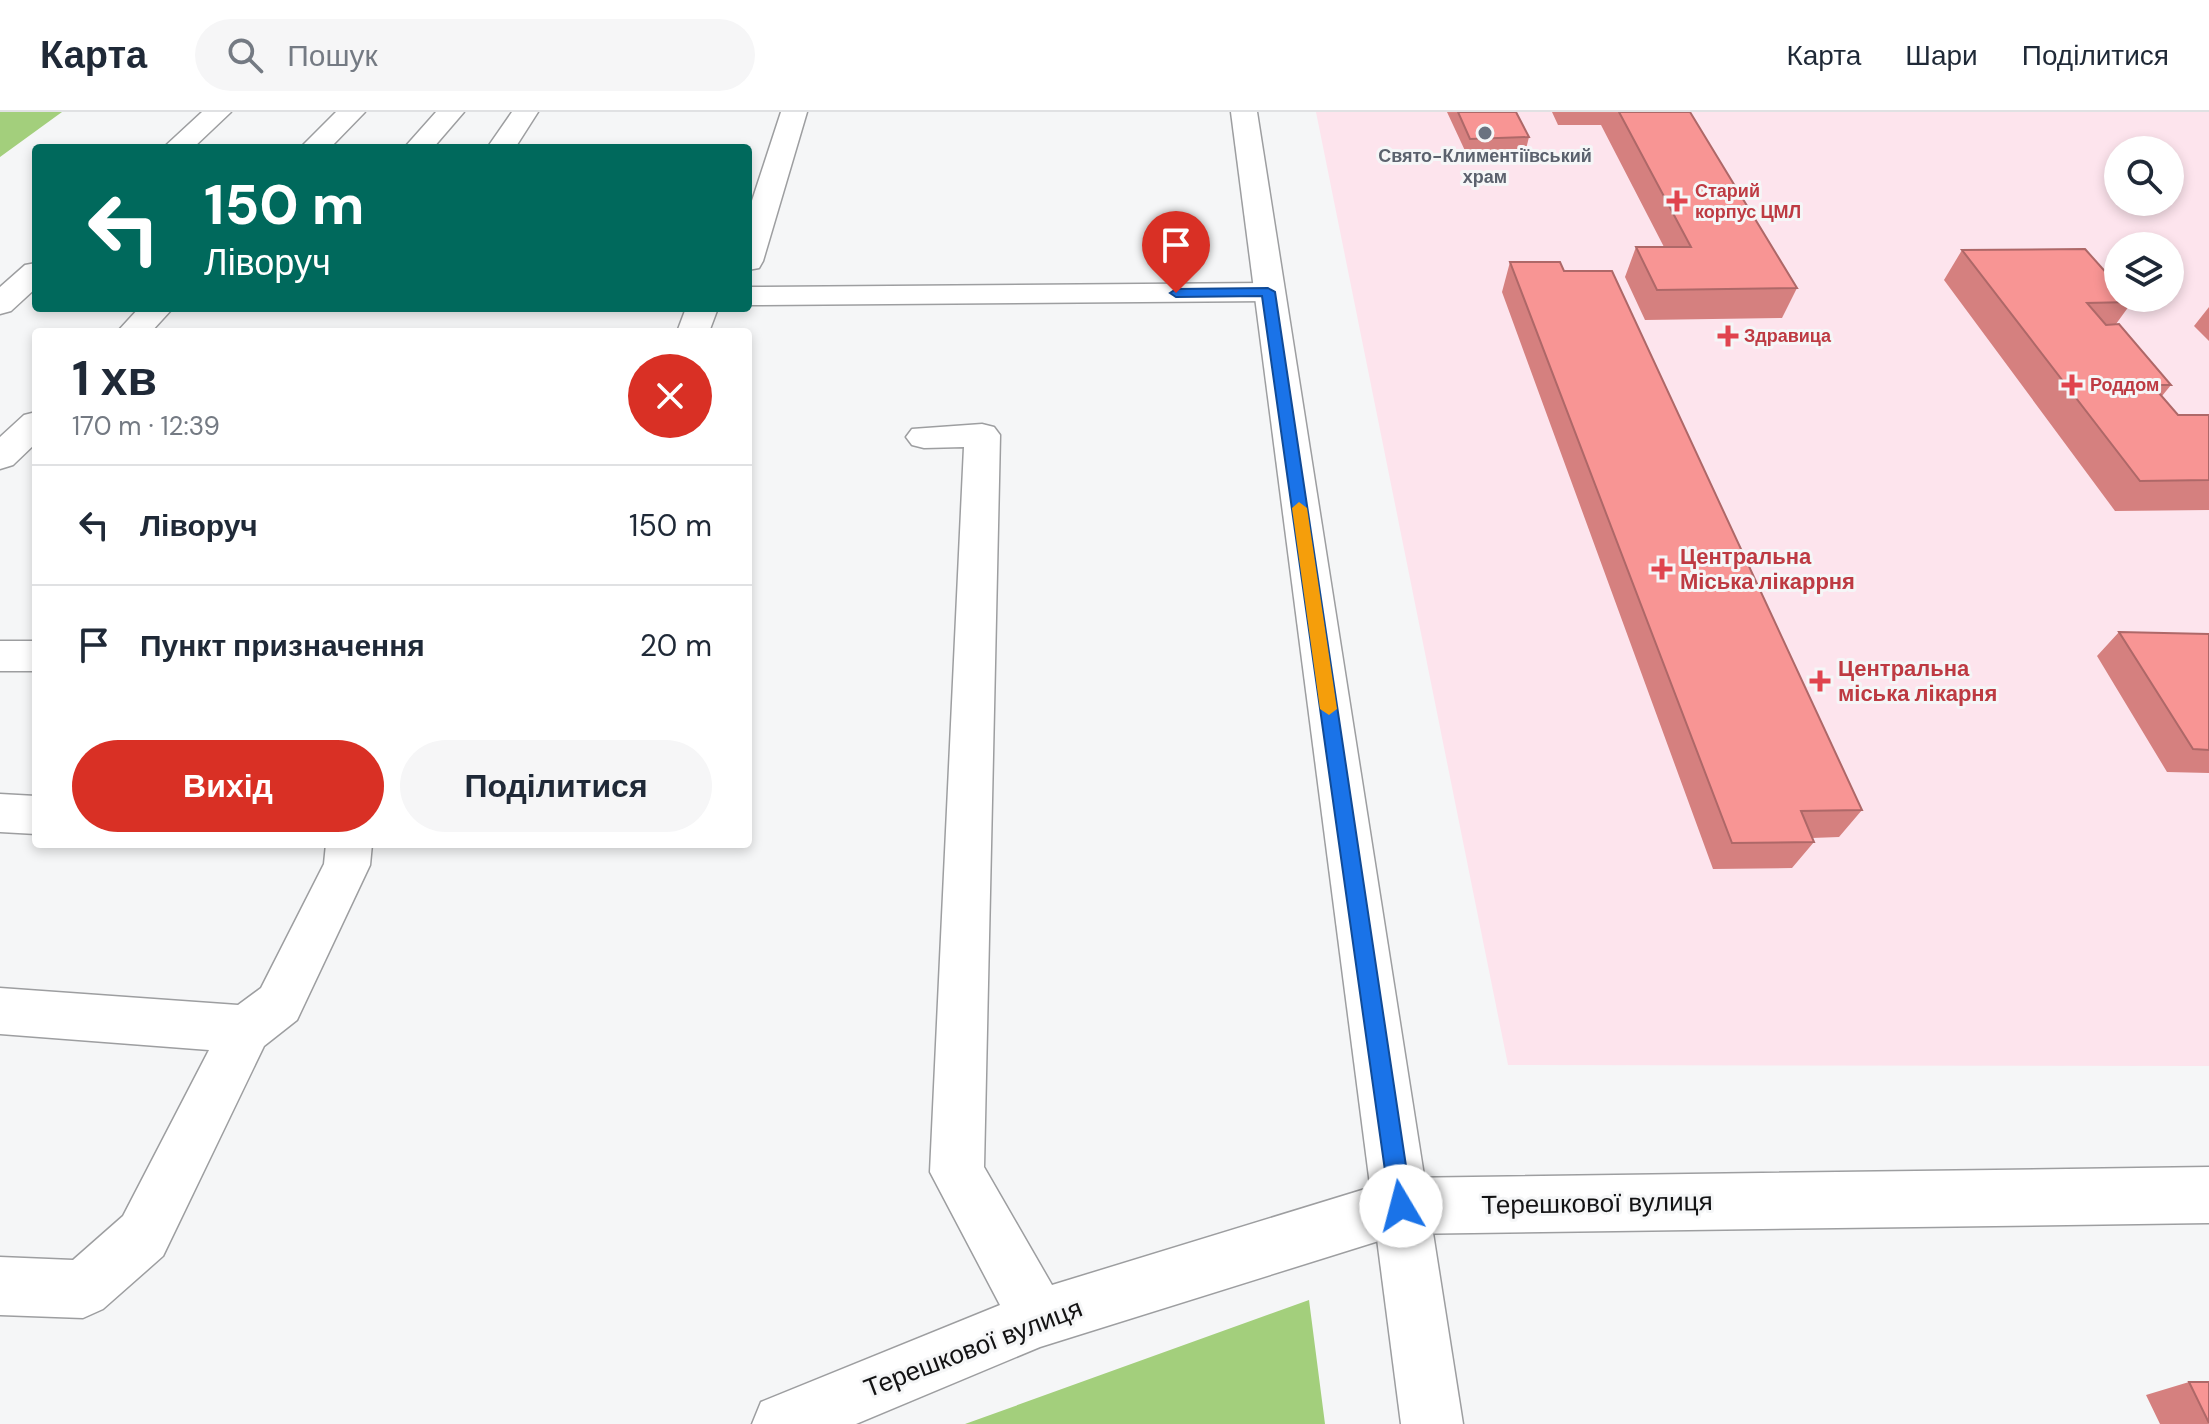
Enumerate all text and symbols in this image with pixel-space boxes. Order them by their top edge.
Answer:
search box [195,19,755,91]
text: Карта [40,30,147,80]
icon: search [223,33,267,77]
text: Пошук [287,36,378,75]
text: Карта [1786,37,1861,74]
text: Шари [1905,37,1978,74]
text: Поділитися [2022,37,2169,74]
marker: Свято-Климентіївський храм [1476,124,1494,142]
map controls [2104,136,2184,312]
button: search [2104,136,2184,216]
place label: Свято-Климентіївський храм [1378,144,1592,189]
text: 150 m [204,168,365,241]
icon: left [72,176,176,280]
place label: Старий корпус ЦМЛ [1695,179,1801,224]
marker: Старий корпус ЦМЛ [1666,190,1688,212]
pin [1142,211,1210,293]
icon: arrive [1154,223,1198,267]
button: layers [2104,232,2184,312]
text: Ліворуч [204,239,331,286]
place label: Здравица [1744,324,1832,348]
marker: Здравица [1719,327,1737,345]
text: 1 хв [72,347,157,410]
button: close [628,354,712,438]
place label: Роддом [2090,373,2159,397]
marker: Роддом [2061,374,2083,396]
text: 170 m · 12:39 [72,409,220,443]
icon: left [72,503,116,547]
text: Ліворуч [140,506,258,545]
text: 150 m [629,506,712,545]
place label: Центральна Міська лікаррня [1680,542,1855,596]
marker: Центральна Міська лікаррня [1651,558,1673,580]
icon: arrive [72,623,116,667]
text: Пункт призначення [140,626,425,665]
text: 20 m [640,626,712,665]
place label: Центральна міська лікарня [1838,654,1997,708]
marker: Центральна міська лікарня [1809,670,1831,692]
button: Вихід [72,740,384,832]
button: Поділитися [400,740,712,832]
position arrow [1359,1164,1443,1248]
street label: Терешкової вулиця [1481,1184,1713,1222]
street label: Терешкової вулиця [859,1291,1087,1405]

